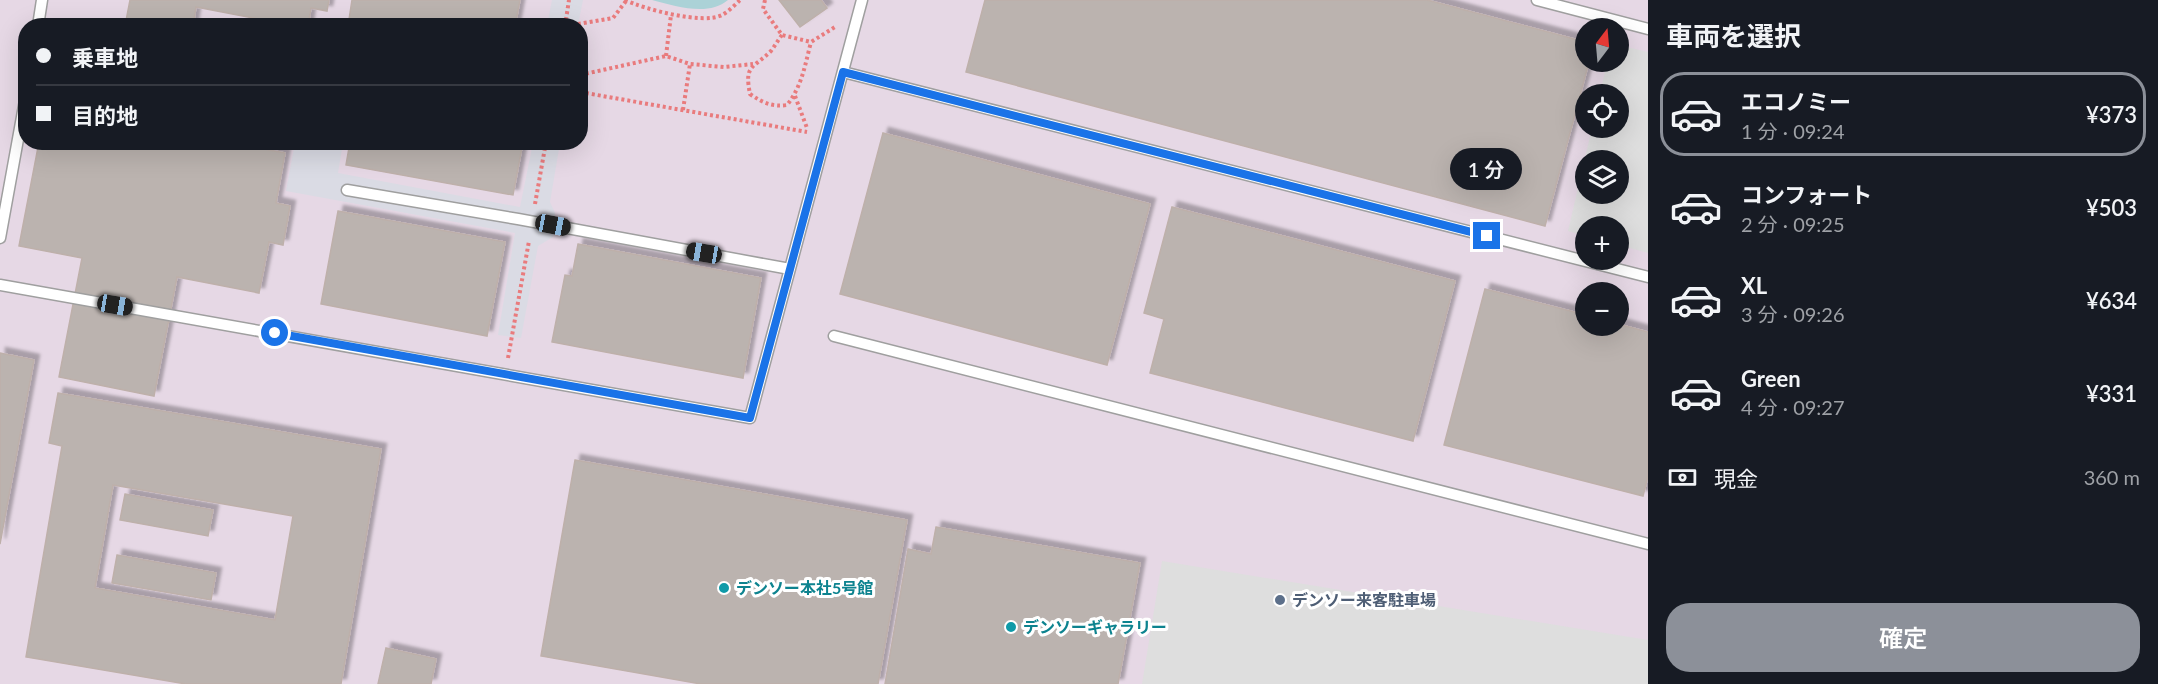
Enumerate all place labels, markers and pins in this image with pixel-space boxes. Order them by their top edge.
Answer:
place label: デンソー本社5号館 [736,578,873,597]
marker: デンソー本社5号館 [717,581,731,595]
place label: デンソー来客駐車場 [1292,590,1436,609]
marker: デンソー来客駐車場 [1273,593,1287,607]
place label: デンソーギャラリー [1023,617,1167,636]
marker: デンソーギャラリー [1004,620,1018,634]

